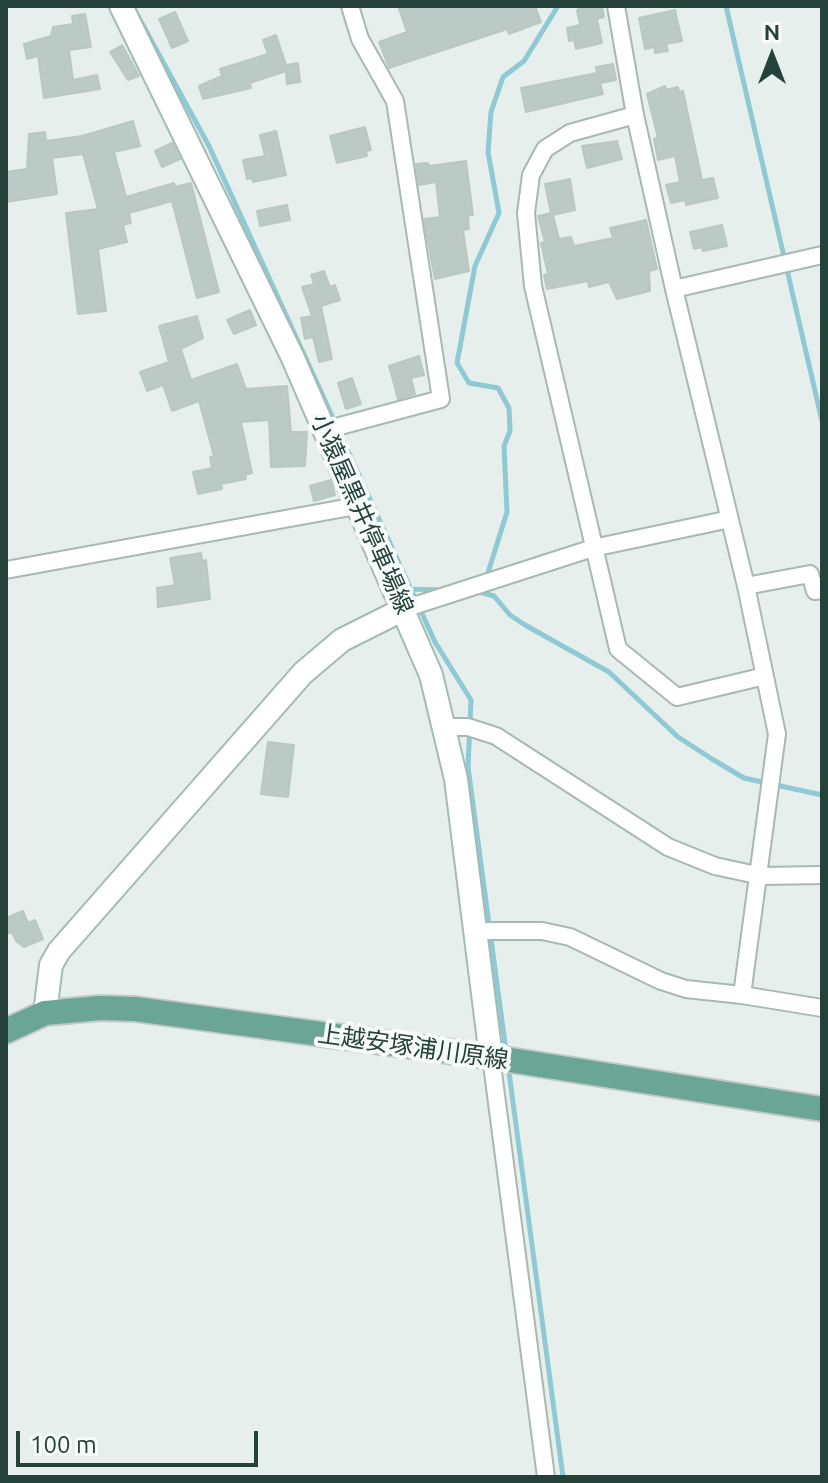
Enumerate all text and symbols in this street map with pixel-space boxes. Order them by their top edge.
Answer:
north arrow [732,16,812,96]
text: N [764,19,780,44]
street label: 小猿屋黒井停車場線 [305,409,419,619]
street label: 上越安塚浦川原線 [316,1019,510,1075]
scale bar [20,1415,262,1465]
text: 100 m [30,1431,97,1458]

